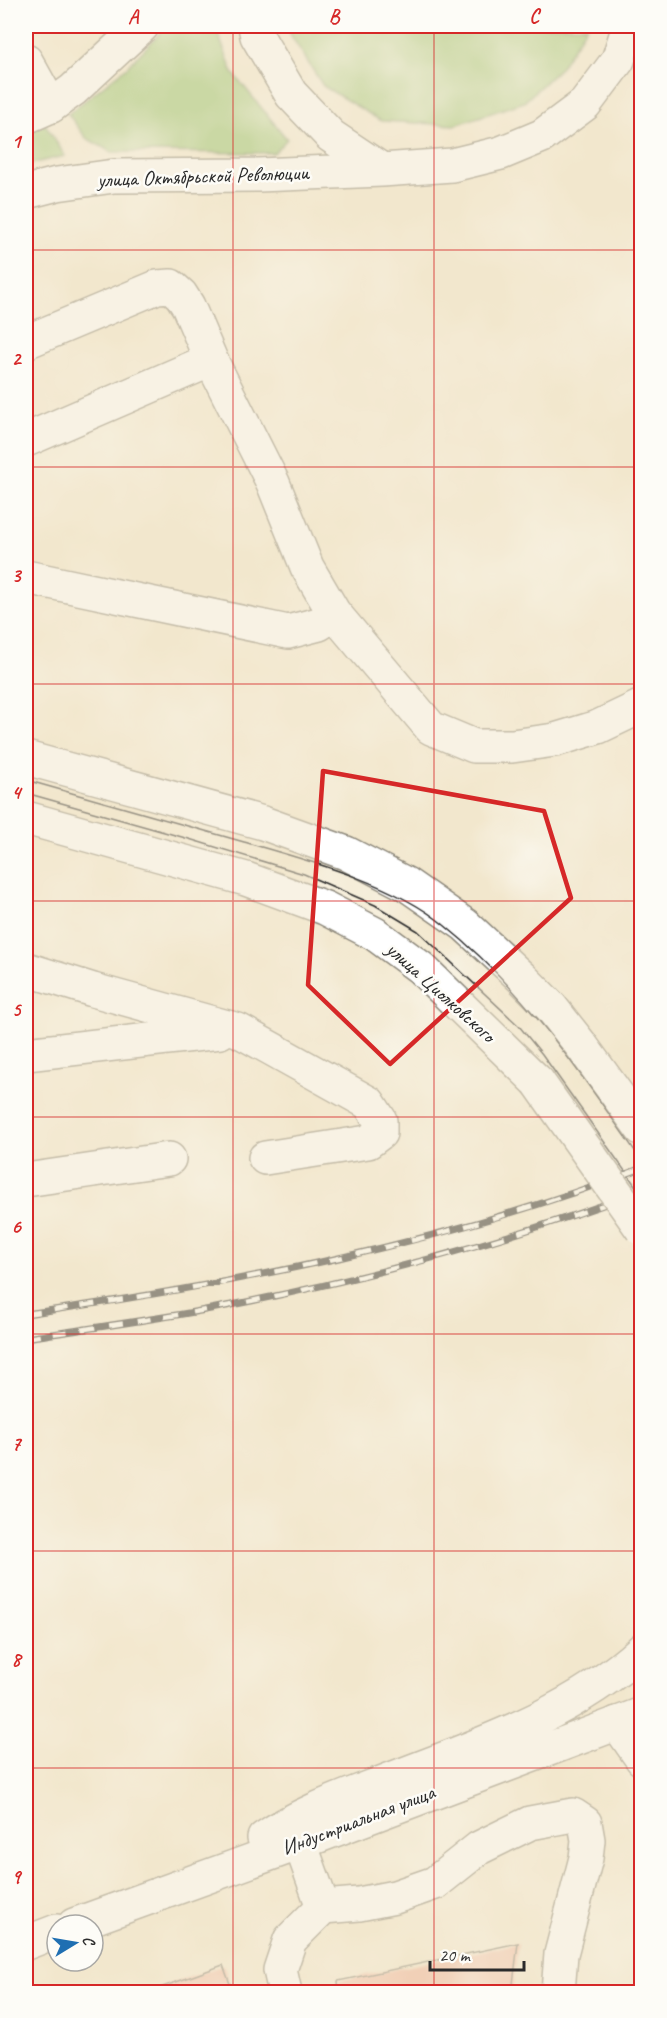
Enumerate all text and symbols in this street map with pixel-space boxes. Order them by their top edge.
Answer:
text: A [128,4,140,29]
text: B [329,4,341,29]
text: C [529,4,541,29]
text: 1 [12,129,23,154]
street label: улица Октябрьской Революции [95,159,311,193]
text: 2 [12,346,23,371]
text: 3 [12,563,23,588]
text: 4 [12,780,24,805]
street label: улица Циолковского [379,935,503,1050]
text: 5 [12,997,23,1022]
text: 6 [11,1214,22,1239]
text: 7 [12,1431,23,1456]
text: 8 [12,1647,24,1672]
street label: Индустриальная улица [278,1778,440,1861]
text: 9 [12,1864,23,1889]
north arrow [45,1913,105,1973]
scale bar [430,1934,524,1972]
text: С [78,1935,100,1948]
text: 20 m [439,1944,472,1966]

